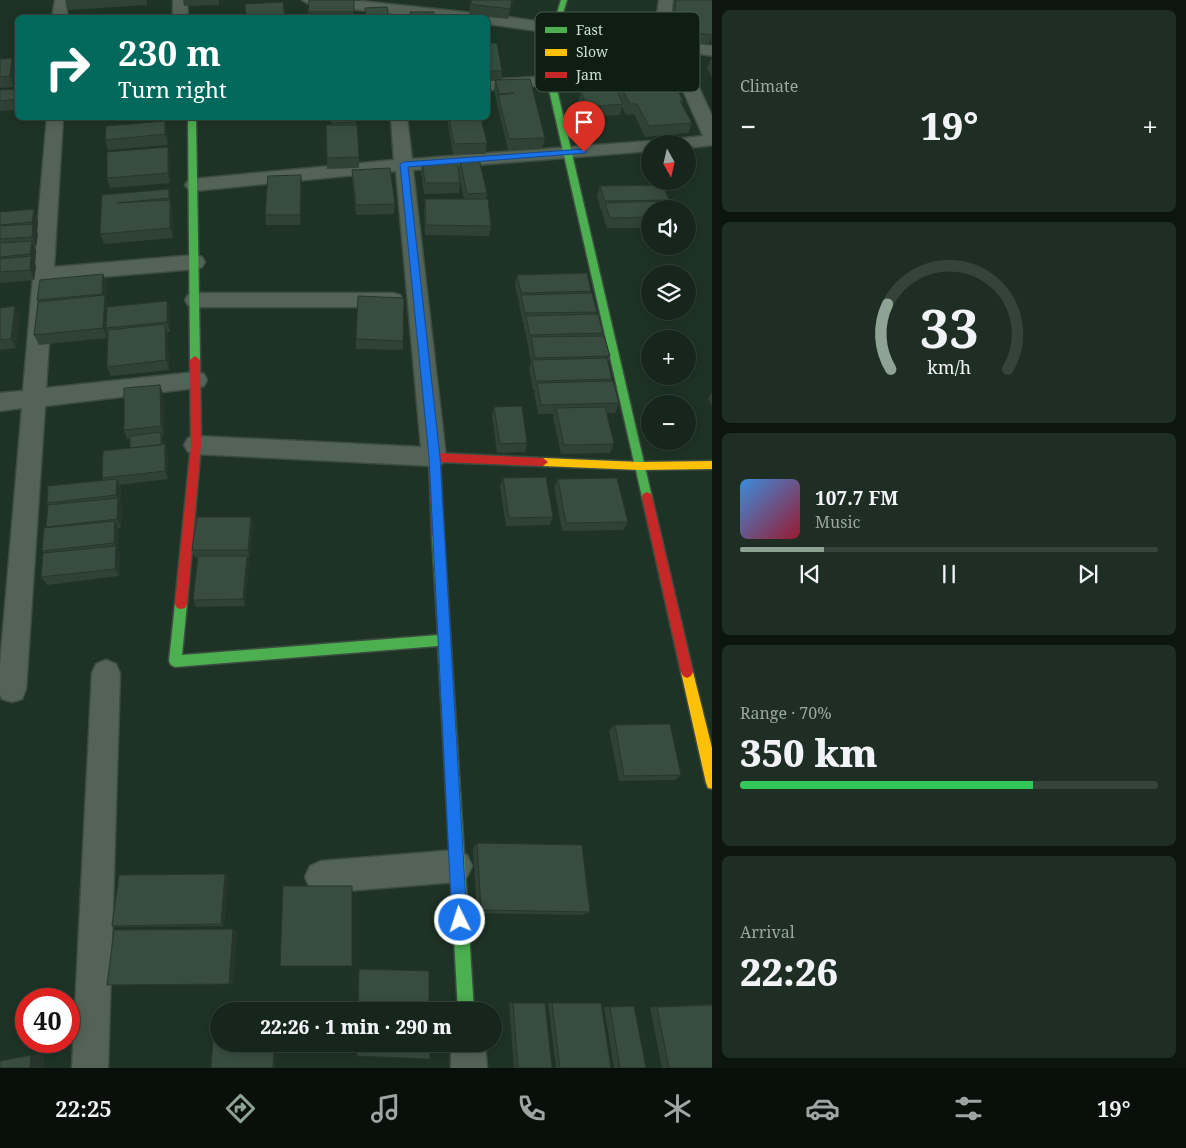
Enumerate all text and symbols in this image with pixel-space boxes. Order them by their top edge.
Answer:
legend [535,12,700,92]
text: Fast [576,20,603,39]
text: 230 m [118,29,221,76]
icon: right [35,35,100,100]
text: Slow [576,42,609,61]
text: Jam [575,65,602,84]
text: Turn right [118,74,227,104]
text: Climate [740,75,798,97]
text: 19° [920,99,978,151]
pin [563,101,605,152]
text: − [740,107,756,145]
text: + [1142,107,1158,145]
icon: arrive [570,108,598,136]
north arrow [641,135,696,190]
map controls [641,135,696,450]
button: sound [641,200,696,255]
button: layers [641,265,696,320]
text: 33 [920,292,978,363]
button: + [641,330,696,385]
text: km/h [927,355,971,379]
button: − [641,395,696,450]
text: 107.7 FM [815,485,898,511]
text: Music [815,511,860,533]
icon: previous [796,560,824,588]
icon: pause [935,560,963,588]
icon: next [1074,560,1102,588]
text: Range · 70% [740,702,832,724]
text: 350 km [740,726,878,778]
position arrow [433,893,485,945]
text: Arrival [740,921,795,943]
text: 22:26 [740,945,838,997]
speed limit sign: 40 [15,988,80,1053]
text: 22:26 · 1 min · 290 m [260,1014,452,1040]
icon: directions [223,1091,258,1126]
icon: music [368,1091,403,1126]
icon: phone [514,1091,549,1126]
icon: climate [660,1091,695,1126]
icon: car [805,1091,840,1126]
icon: filters [951,1091,986,1126]
text: 22:25 [55,1093,112,1123]
text: 19° [1097,1093,1131,1123]

